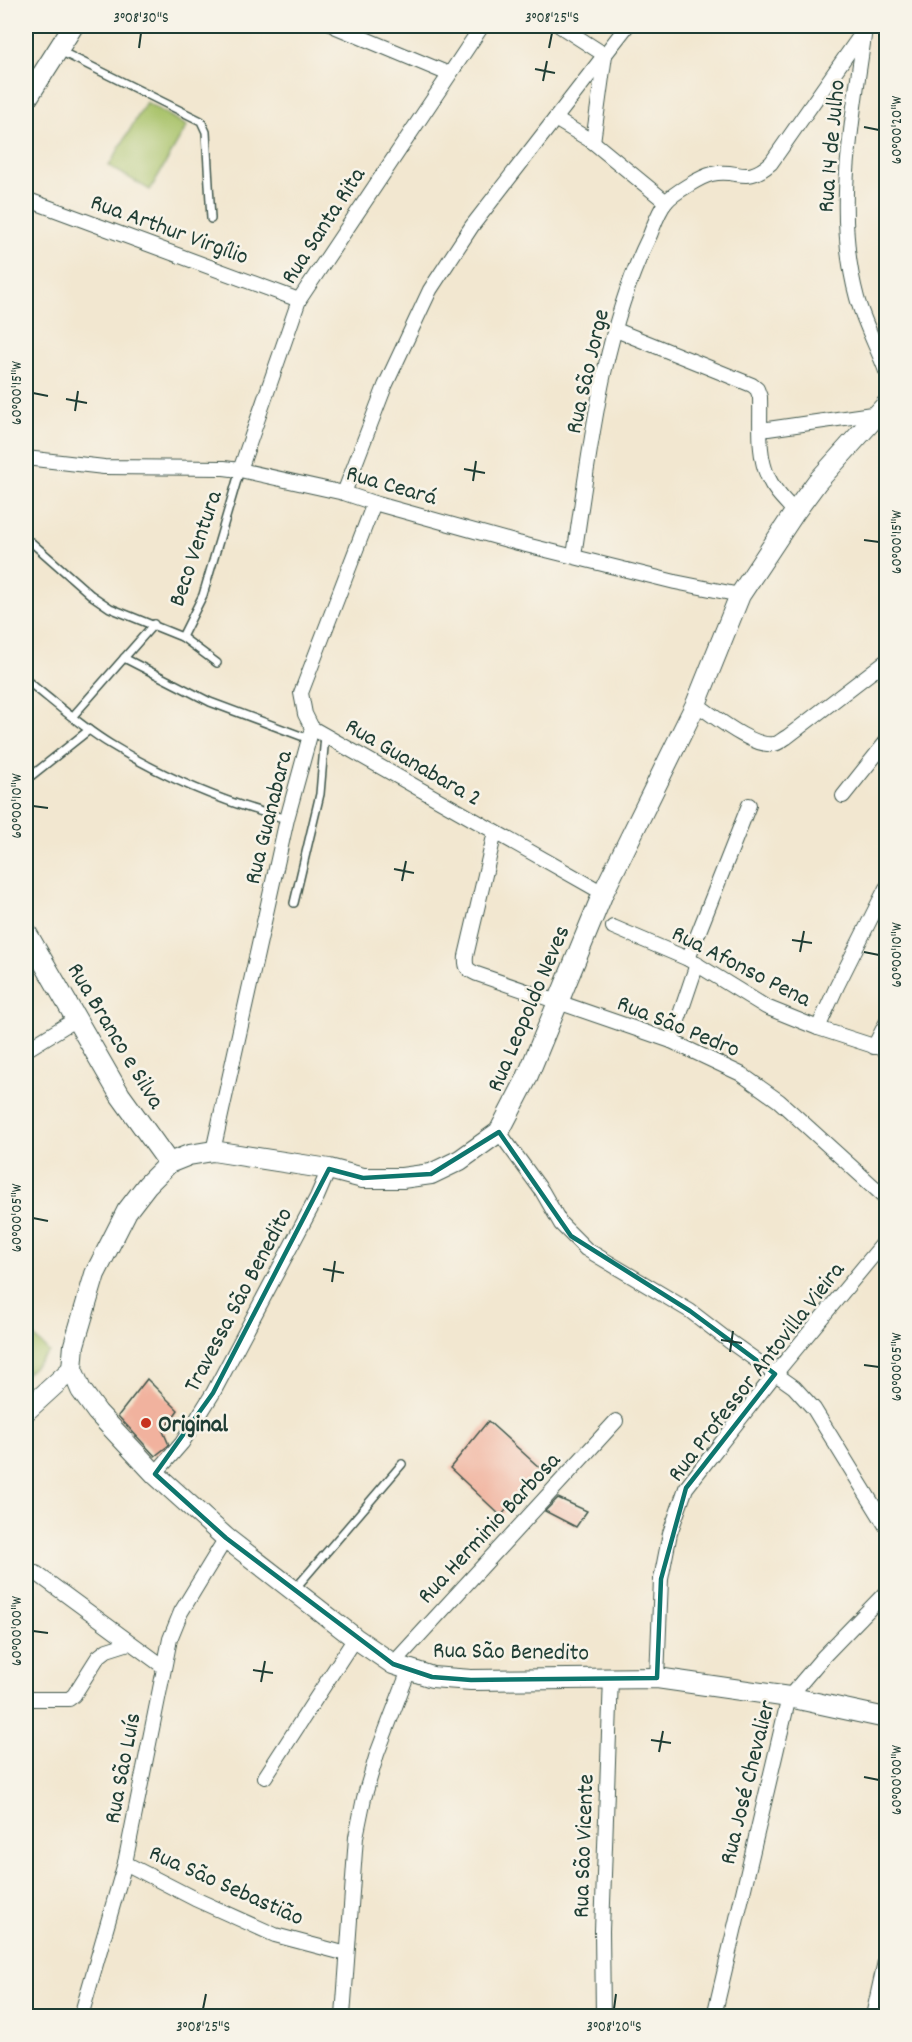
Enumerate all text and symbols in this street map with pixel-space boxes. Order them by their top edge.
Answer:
text: 3°08'30"S [113,8,169,30]
text: 3°08'25"S [525,8,579,30]
street label: Rua 14 de Julho [810,78,856,214]
text: 60°00'20"W [887,95,909,164]
street label: Rua Santa Rita [274,161,376,292]
street label: Rua Arthur Virgílio [85,186,253,275]
street label: Rua São Jorge [558,306,620,437]
text: 60°00'15"W [7,361,29,425]
street label: Rua Ceará [342,458,441,516]
street label: Beco Ventura [161,486,233,611]
text: 60°00'15"W [887,510,909,574]
street label: Rua Guanabara 2 [338,711,487,816]
street label: Rua Guanabara [237,747,303,888]
text: 60°00'10"W [7,773,29,839]
street label: Rua Afonso Pena [665,918,817,1018]
street label: Rua Leopoldo Neves [479,921,580,1098]
text: 60°00'10"W [887,922,909,988]
street label: Rua Branco e Silva [57,957,172,1117]
street label: Rua São Pedro [611,988,744,1068]
text: 60°00'05"W [7,1183,29,1252]
street label: Travessa São Benedito [177,1202,303,1399]
street label: Rua Professor Antovilla Vieira [661,1255,855,1490]
text: 60°00'05"W [887,1332,909,1401]
place label: Original [158,1409,228,1443]
marker: Original [139,1416,153,1430]
street label: Rua Herminio Barbosa [411,1445,570,1613]
text: 60°00'00"W [7,1596,29,1666]
street label: Rua São Benedito [433,1635,589,1671]
street label: Rua José Chevalier [712,1697,786,1869]
street label: Rua São Luís [97,1710,151,1827]
text: 60°00'00"W [887,1745,909,1815]
street label: Rua São Vicente [565,1773,605,1919]
street label: Rua São Sebastião [143,1837,309,1936]
text: 3°08'25"S [176,2017,230,2039]
text: 3°08'20"S [586,2017,642,2039]

